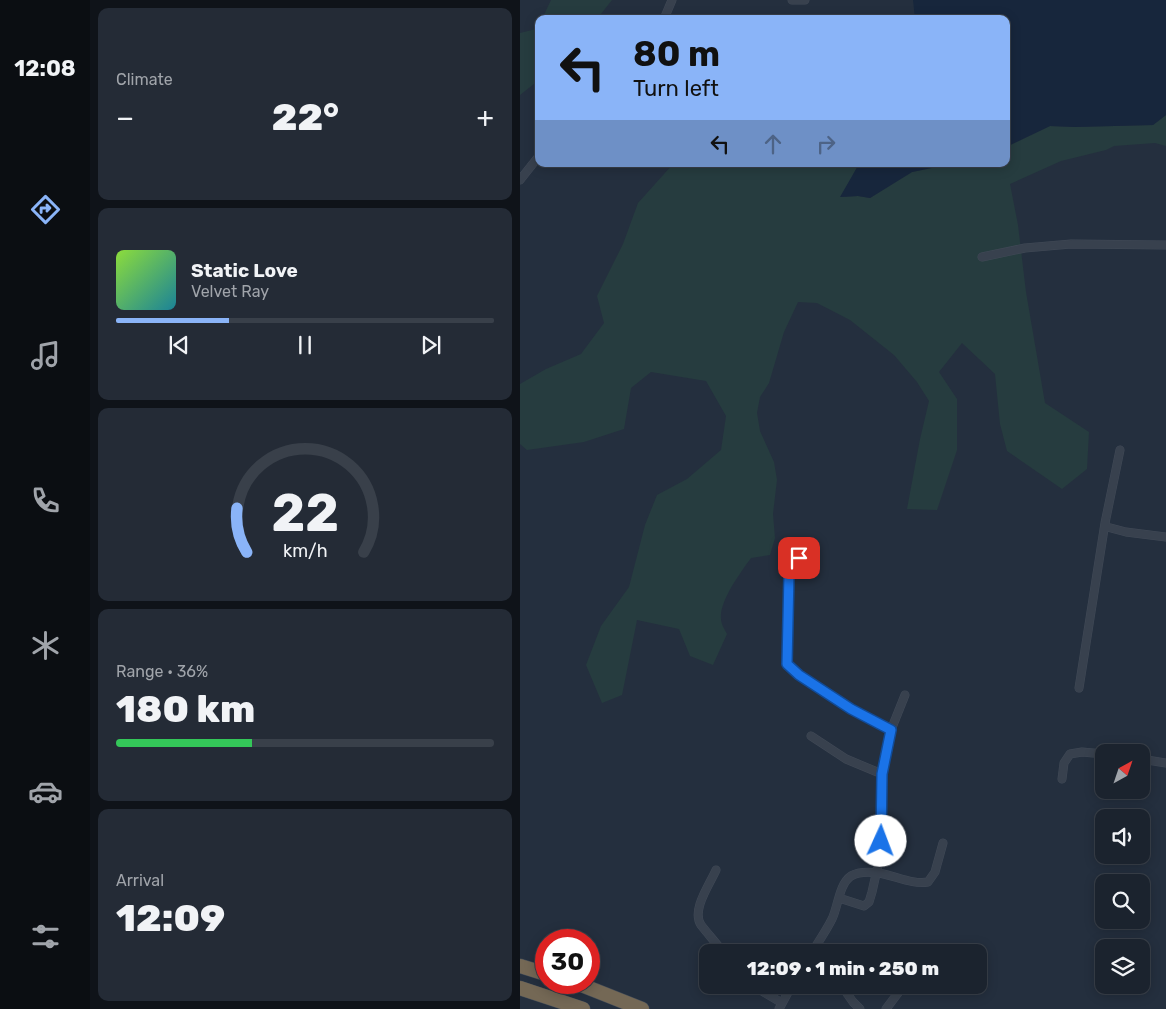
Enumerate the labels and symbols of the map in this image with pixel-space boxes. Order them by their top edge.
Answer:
pin [778,537,820,579]
north arrow [1095,744,1150,799]
position arrow [854,814,906,866]
speed limit sign: 30 [535,929,600,994]

